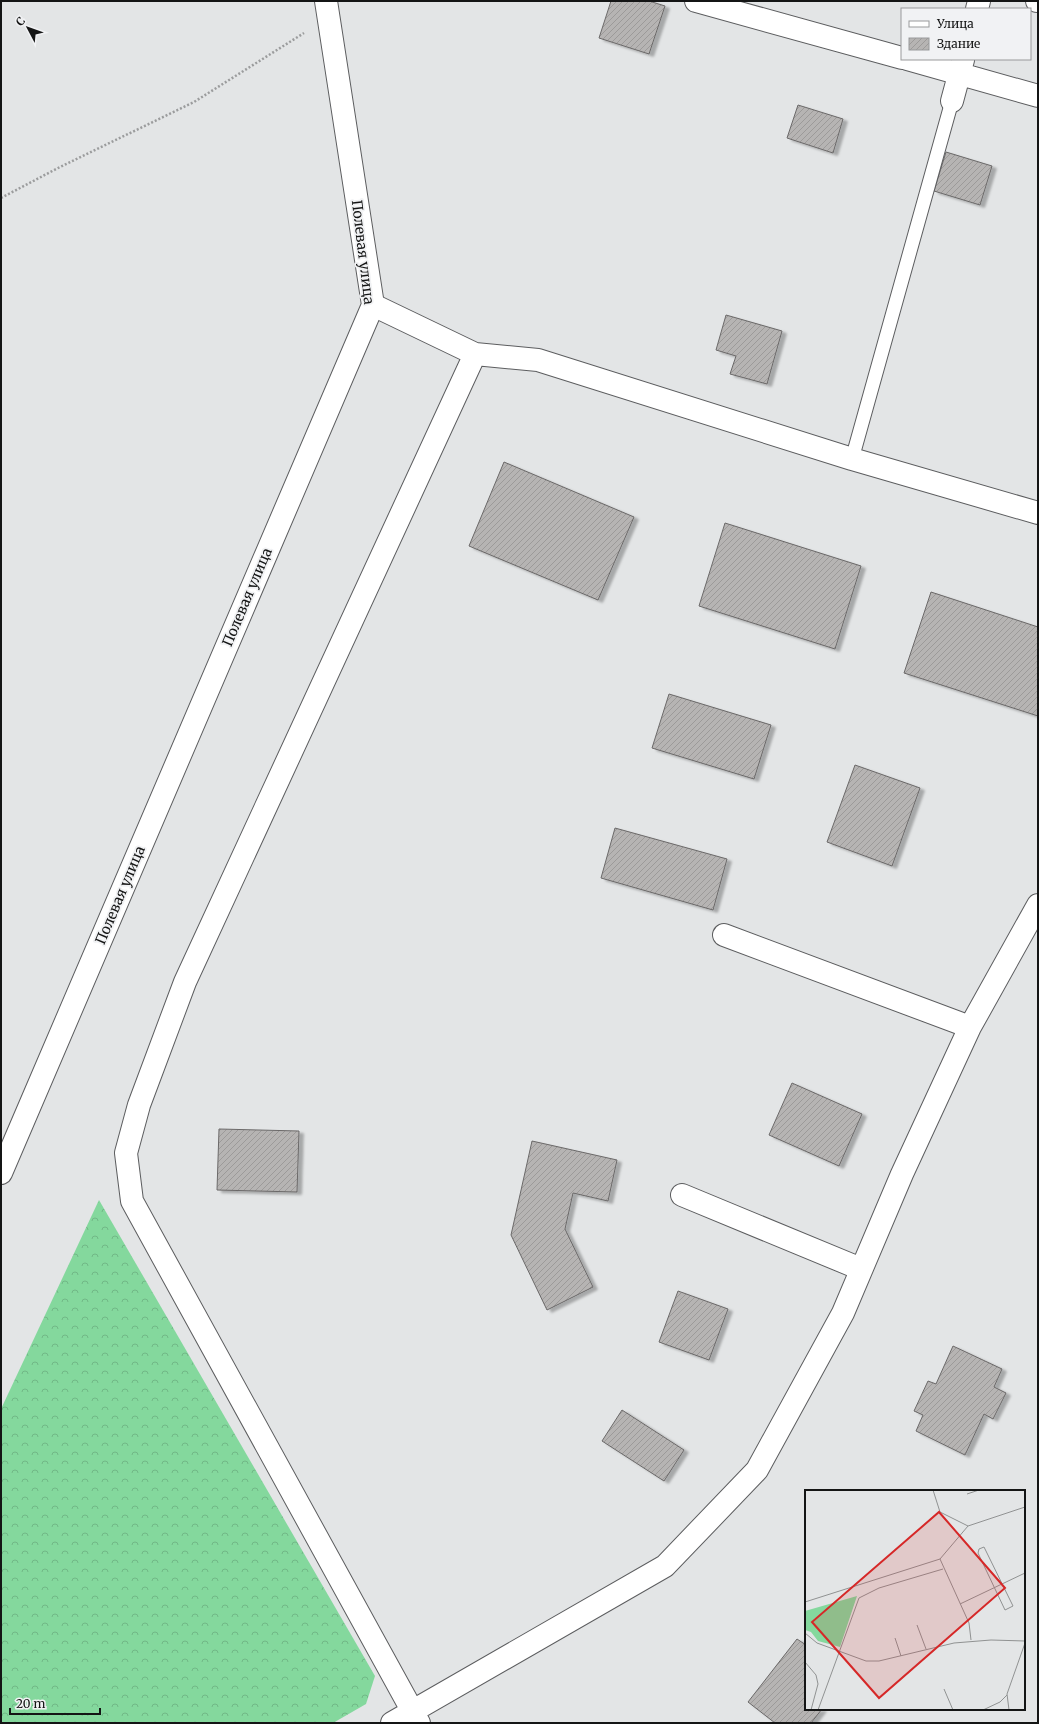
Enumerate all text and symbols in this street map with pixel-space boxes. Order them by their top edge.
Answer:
north arrow [8,8,48,48]
legend [901,8,1031,60]
text: С [13,14,28,29]
text: Улица [936,16,974,31]
text: Здание [937,36,980,51]
street label: Полевая улица [348,199,378,306]
street label: Полевая улица [218,545,276,649]
street label: Полевая улица [91,843,149,947]
inset map [805,1490,1025,1710]
scale bar [10,1690,100,1716]
text: 20 m [16,1696,45,1711]

